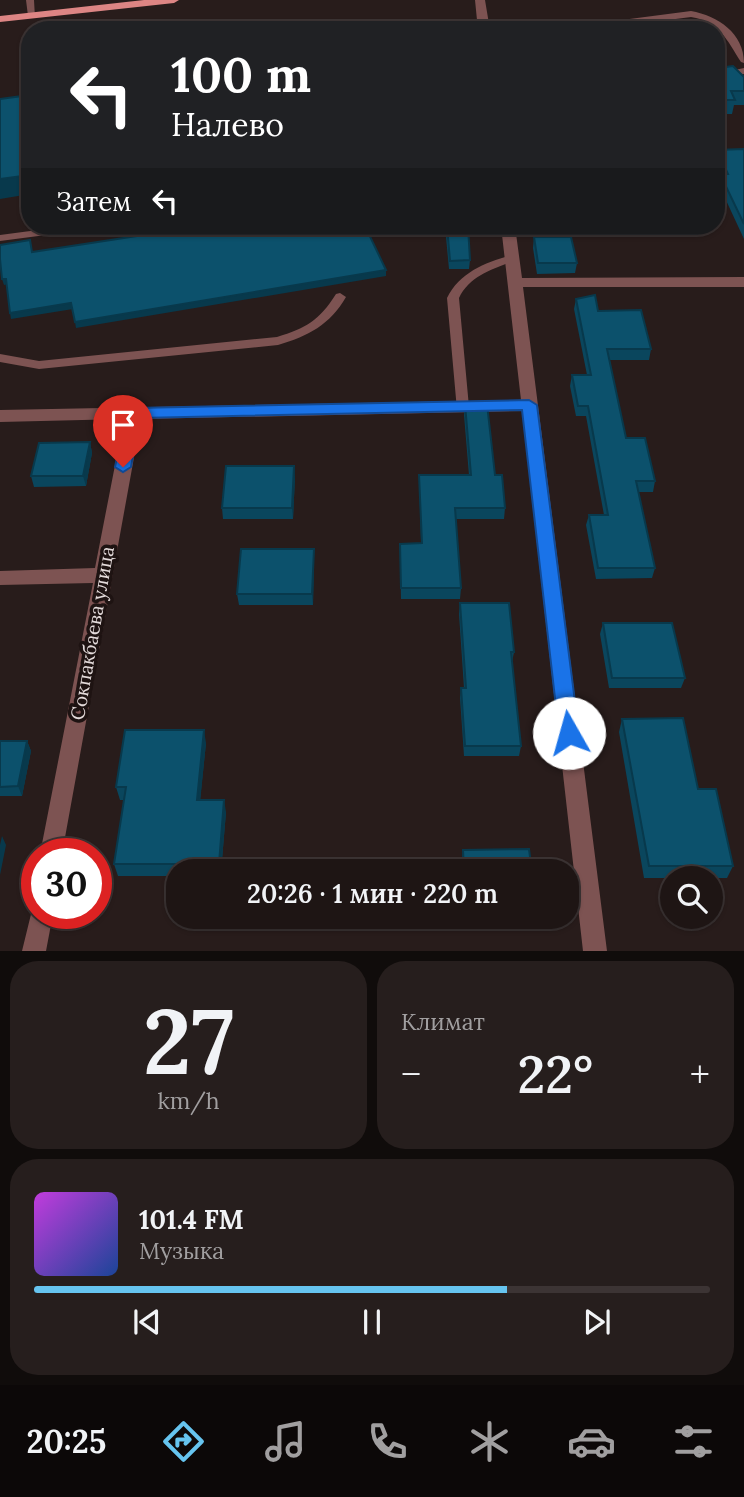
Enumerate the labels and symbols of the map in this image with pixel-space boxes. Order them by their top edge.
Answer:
pin [93,395,153,467]
street label: Сокпакбаева улица [65,544,119,722]
position arrow [532,696,606,770]
speed limit sign: 30 [21,838,112,929]

